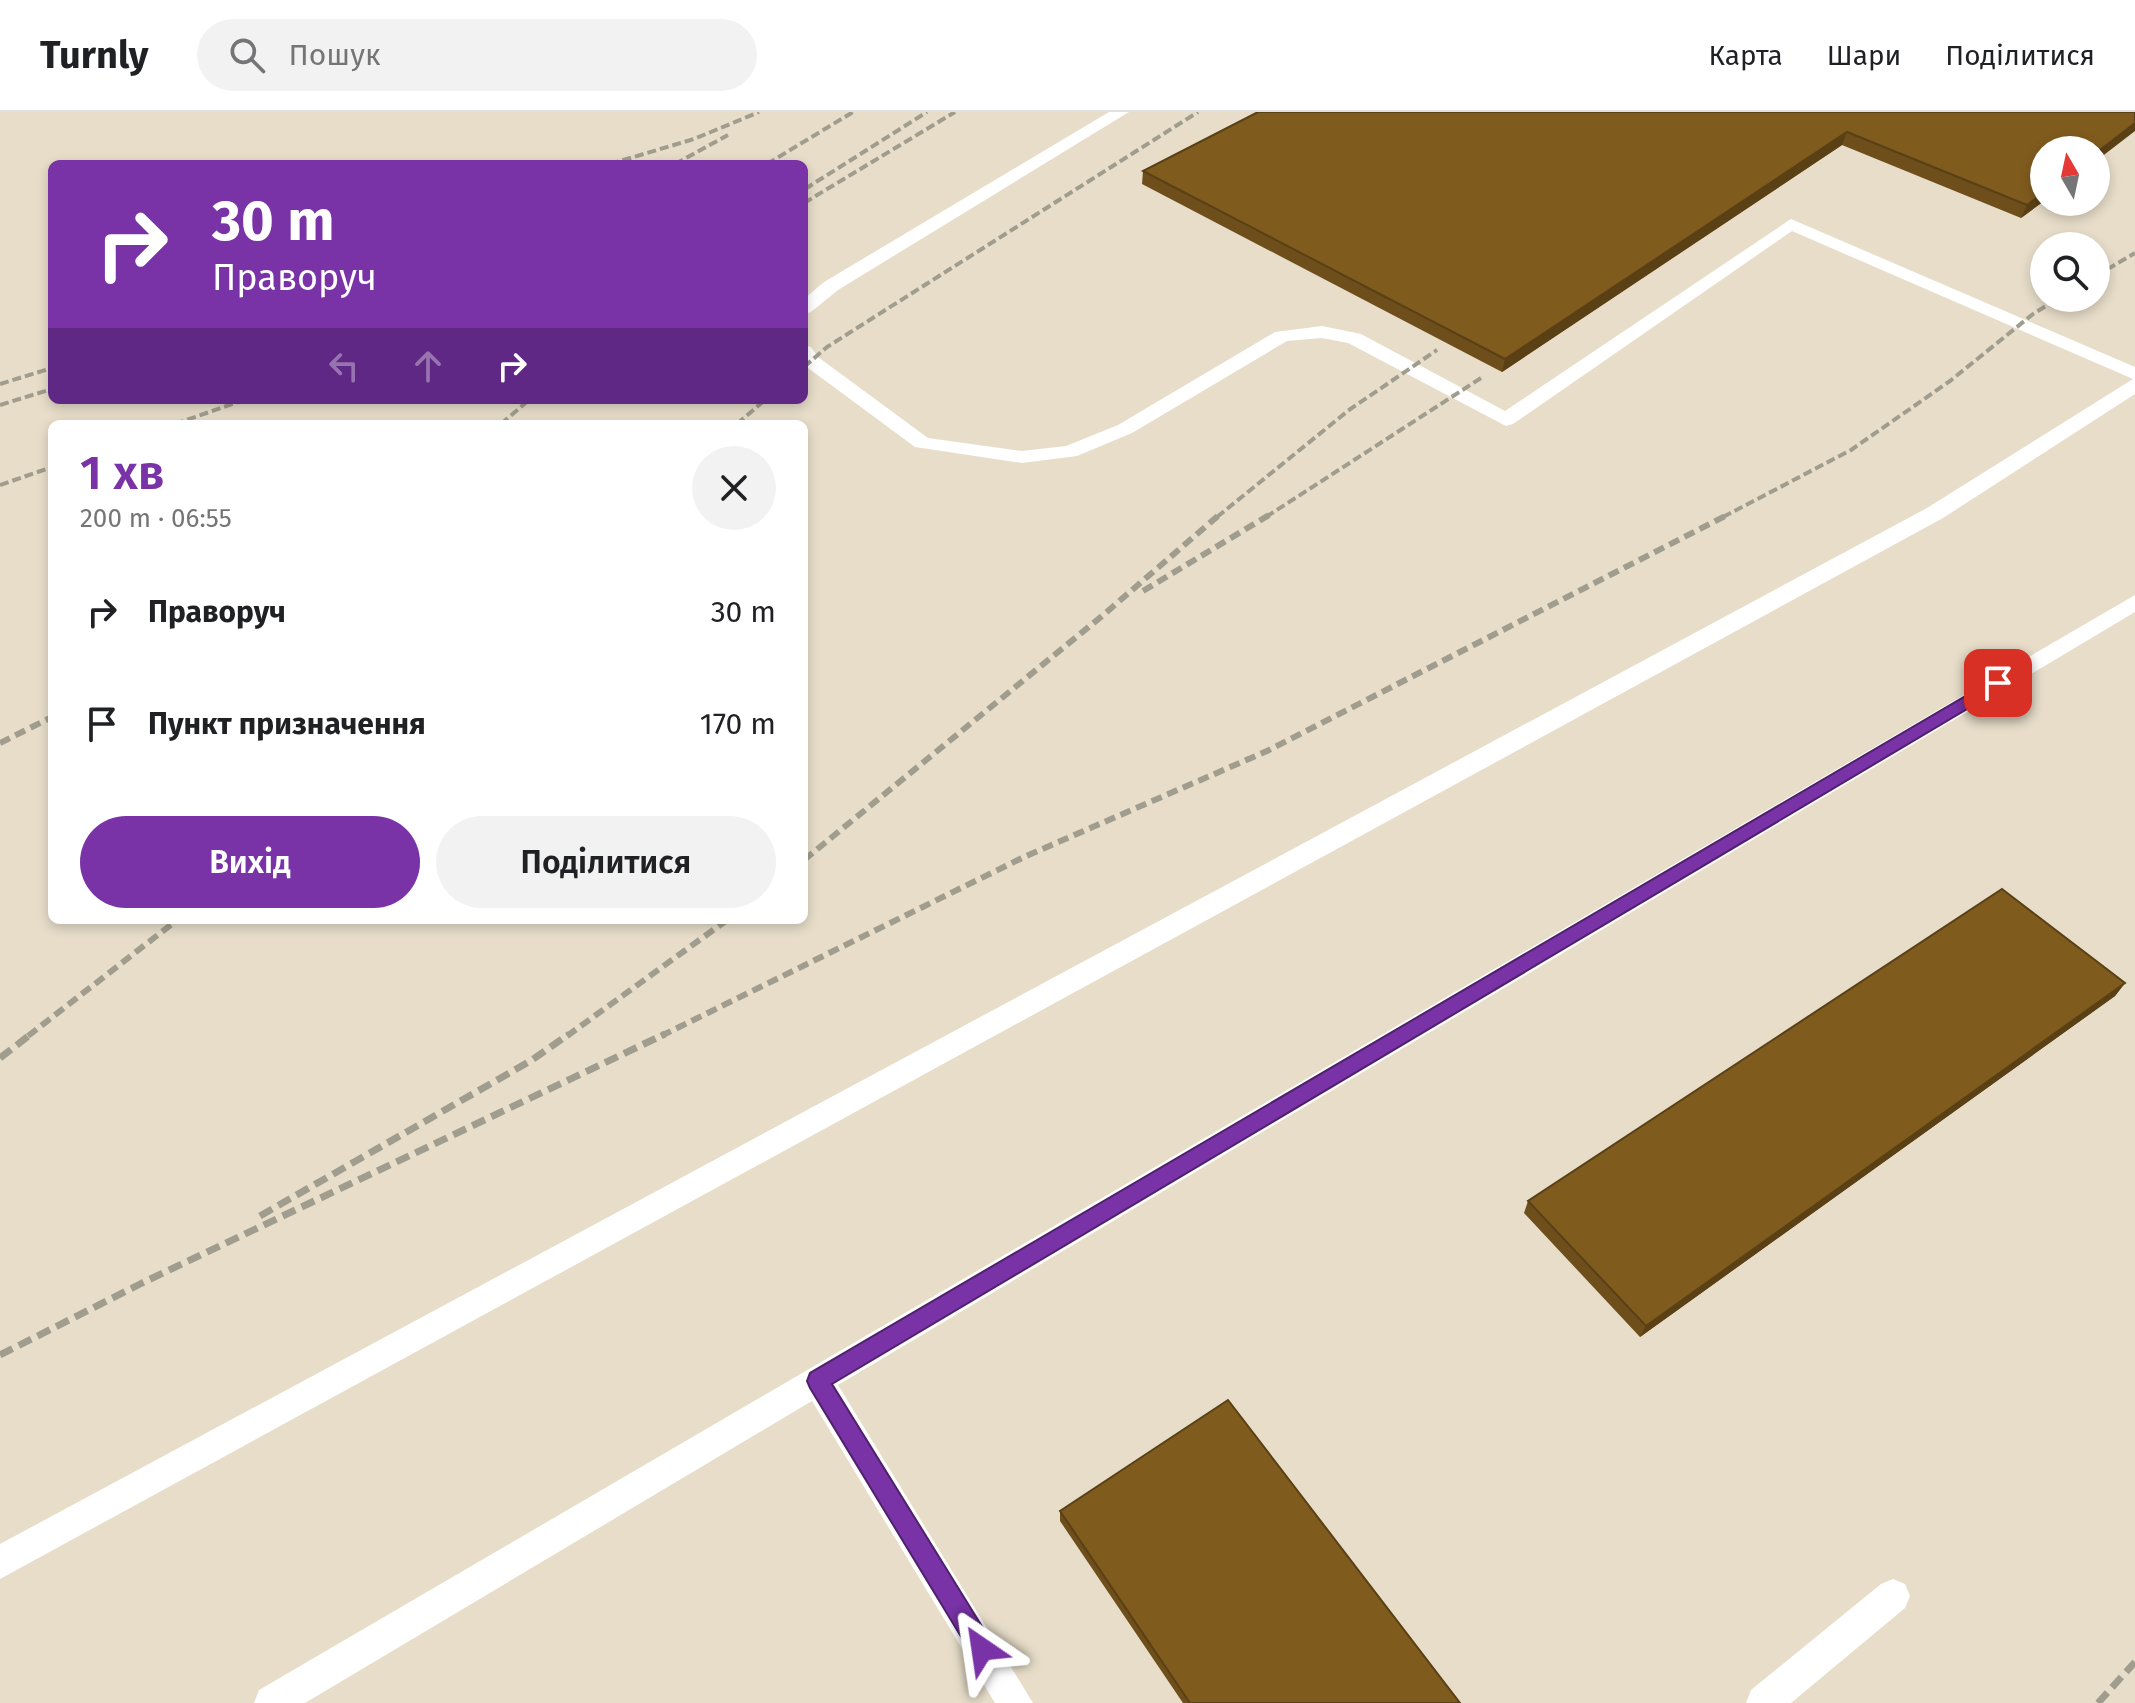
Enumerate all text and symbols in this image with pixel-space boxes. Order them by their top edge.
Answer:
search box [197,19,757,91]
text: Turnly [40,32,149,78]
icon: search [225,33,269,77]
text: Пошук [289,37,380,73]
text: Карта [1709,39,1783,72]
text: Шари [1827,39,1901,72]
text: Поділитися [1945,39,2095,72]
north arrow [2030,136,2110,216]
map controls [2030,136,2110,312]
text: 30 m [212,188,334,255]
icon: right [80,192,184,296]
button: search [2030,232,2110,312]
text: Праворуч [212,256,377,300]
icon: left [322,344,366,388]
icon: ahead [406,344,450,388]
icon: right [490,344,534,388]
text: 1 хв [80,444,165,502]
button: close [692,446,776,530]
text: 200 m · 06:55 [80,503,232,534]
icon: right [80,590,124,634]
text: Праворуч [148,594,286,630]
text: 30 m [711,594,776,630]
pin [1964,649,2032,717]
icon: arrive [1976,661,2020,705]
icon: arrive [80,702,124,746]
text: Пункт призначення [148,706,426,742]
text: 170 m [700,706,776,742]
button: Вихід [80,816,420,908]
button: Поділитися [436,816,776,908]
position arrow [940,1607,1024,1691]

